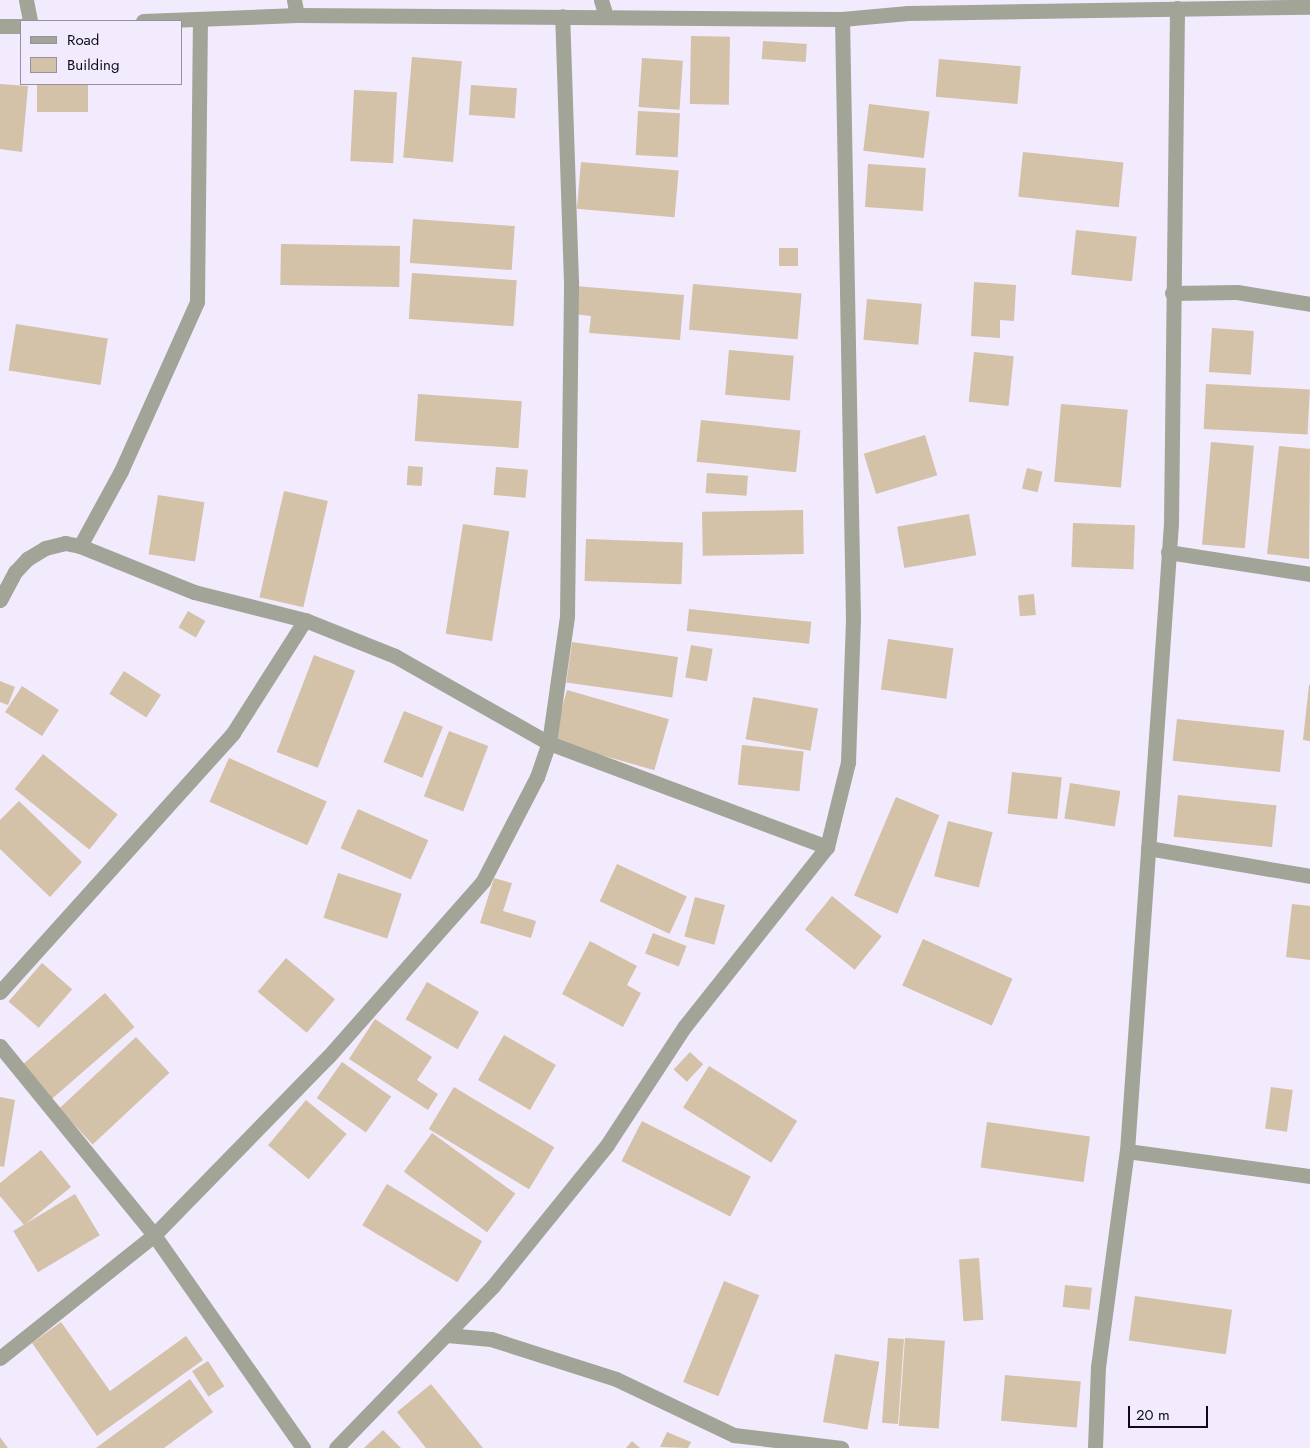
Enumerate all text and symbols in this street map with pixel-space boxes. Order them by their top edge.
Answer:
legend [20,20,182,85]
text: Road [67,29,99,51]
text: Building [67,54,119,76]
scale bar [1130,1396,1210,1428]
text: 20 m [1136,1404,1170,1426]

